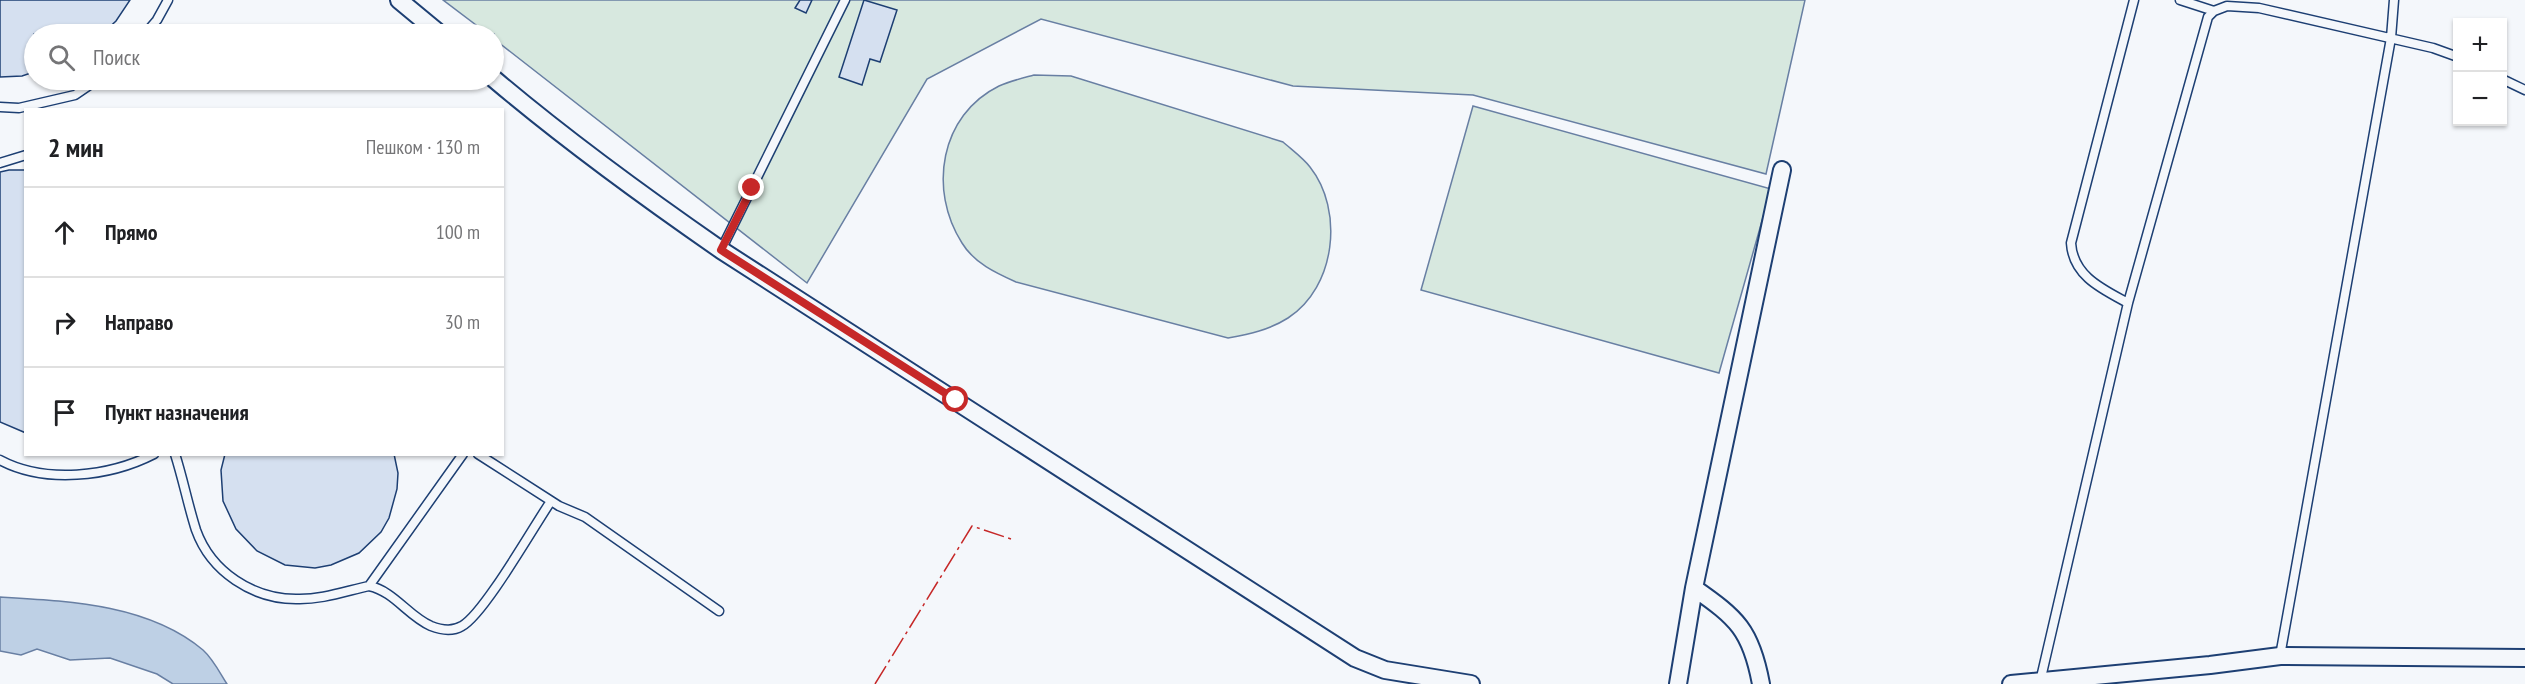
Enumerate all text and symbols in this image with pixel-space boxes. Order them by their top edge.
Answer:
map controls [2453,18,2507,126]
button: + [2453,18,2507,72]
search box [24,24,504,90]
icon: search [45,41,78,74]
text: Поиск [93,43,140,71]
button: − [2453,72,2507,126]
text: 2 мин [48,131,103,164]
text: Пешком · 130 m [366,134,480,160]
route end [738,174,764,200]
icon: ahead [48,216,81,249]
text: Прямо [105,218,158,246]
text: 100 m [436,219,480,245]
icon: right [48,306,81,339]
text: Направо [105,308,173,336]
text: 30 m [445,309,480,335]
route start [942,386,968,412]
icon: arrive [48,396,81,429]
text: Пункт назначения [105,398,249,426]

